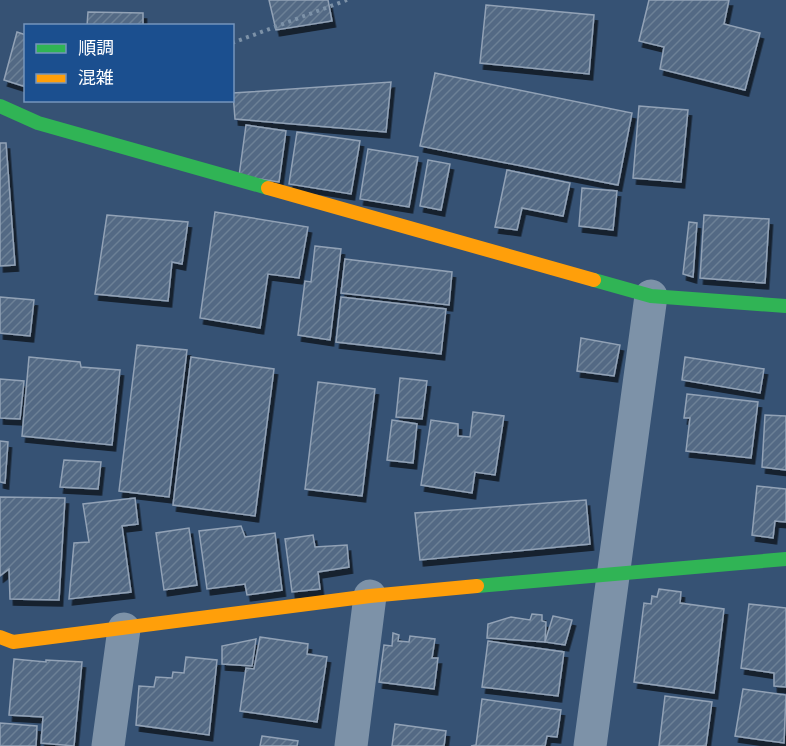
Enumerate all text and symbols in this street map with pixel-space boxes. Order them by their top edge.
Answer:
legend [24,24,234,102]
text: 順調 [78,35,114,59]
text: 混雑 [78,65,114,89]

